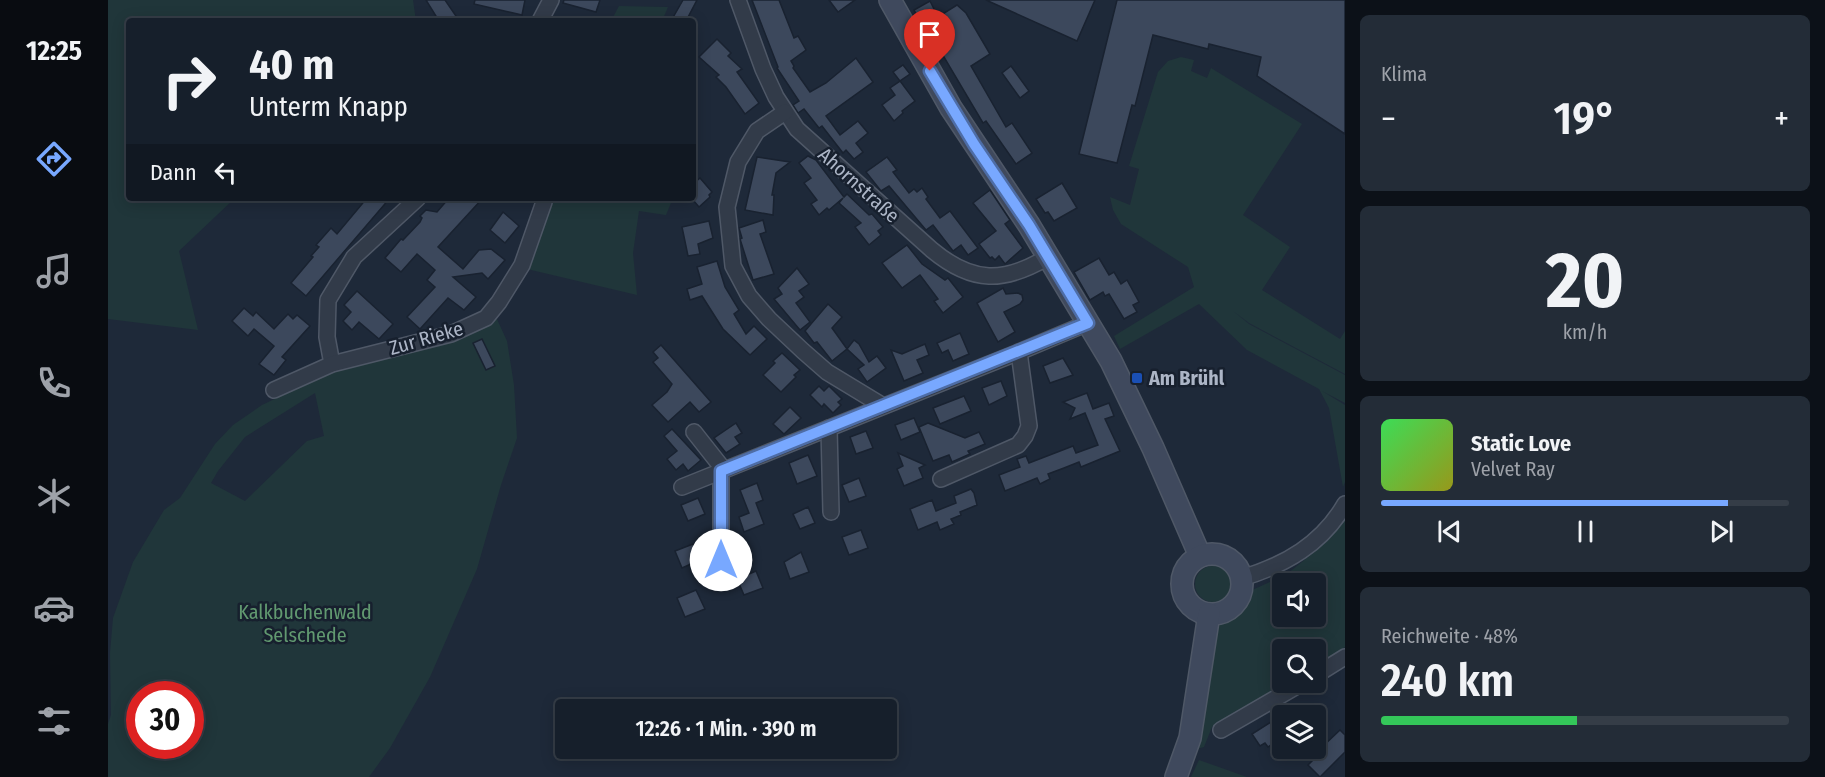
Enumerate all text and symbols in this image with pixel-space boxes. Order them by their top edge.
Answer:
pin [904,9,955,71]
icon: arrive [913,18,946,51]
text: 12:25 [26,35,82,67]
text: 40 m [249,40,334,90]
icon: right [150,42,228,120]
text: Klima [1381,62,1427,86]
text: Unterm Knapp [249,91,408,123]
text: 19° [1554,92,1616,146]
text: − [1381,99,1396,139]
text: + [1774,99,1789,139]
icon: directions [33,138,75,180]
street label: Ahornstraße [813,142,905,228]
icon: left [209,156,242,189]
text: Dann [150,159,197,186]
text: 20 [1546,234,1624,328]
icon: music [33,250,75,292]
street label: Zur Rieke [386,316,466,360]
text: km/h [1563,320,1607,344]
icon: phone [33,362,75,404]
place label: Am Brühl [1148,366,1225,390]
marker: Am Brühl [1130,371,1144,385]
text: Static Love [1471,430,1571,457]
text: Velvet Ray [1471,457,1555,481]
icon: climate [33,475,75,517]
icon: previous [1433,515,1466,548]
icon: pause [1569,515,1602,548]
icon: next [1705,515,1738,548]
position arrow [689,528,753,592]
map controls [1272,573,1326,759]
button: sound [1272,573,1326,627]
icon: car [33,587,75,629]
park label: Kalkbuchenwald Selschede [238,600,372,647]
text: Reichweite · 48% [1381,624,1518,648]
button: search [1272,639,1326,693]
text: 240 km [1381,654,1514,708]
speed limit sign: 30 [126,681,204,759]
icon: filters [33,700,75,742]
button: layers [1272,705,1326,759]
text: 12:26 · 1 Min. · 390 m [635,715,817,742]

